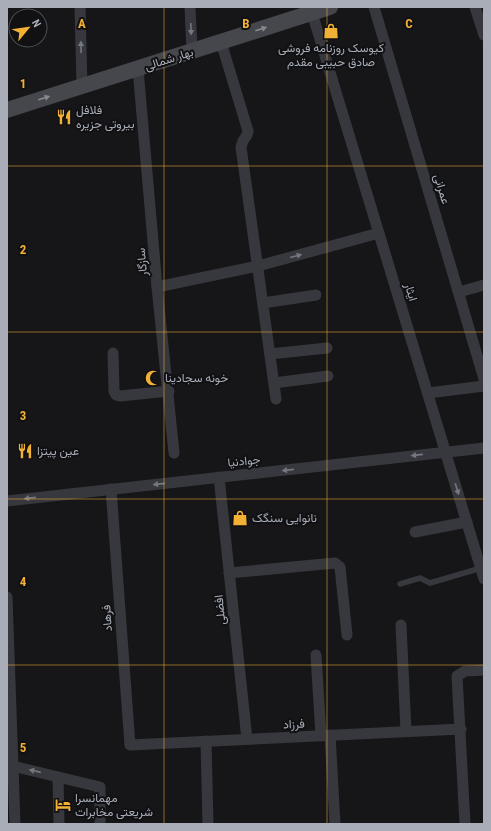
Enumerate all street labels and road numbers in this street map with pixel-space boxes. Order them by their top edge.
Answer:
street label: بهار شمالی [143,45,195,74]
street label: عمرانی [430,172,453,206]
street label: سازگار [134,247,151,278]
street label: ایثار [400,280,420,303]
street label: جوادنیا [227,452,261,471]
street label: افضلی [211,594,230,626]
street label: فرهاد [99,604,116,632]
street label: فرزاد [283,716,305,733]

